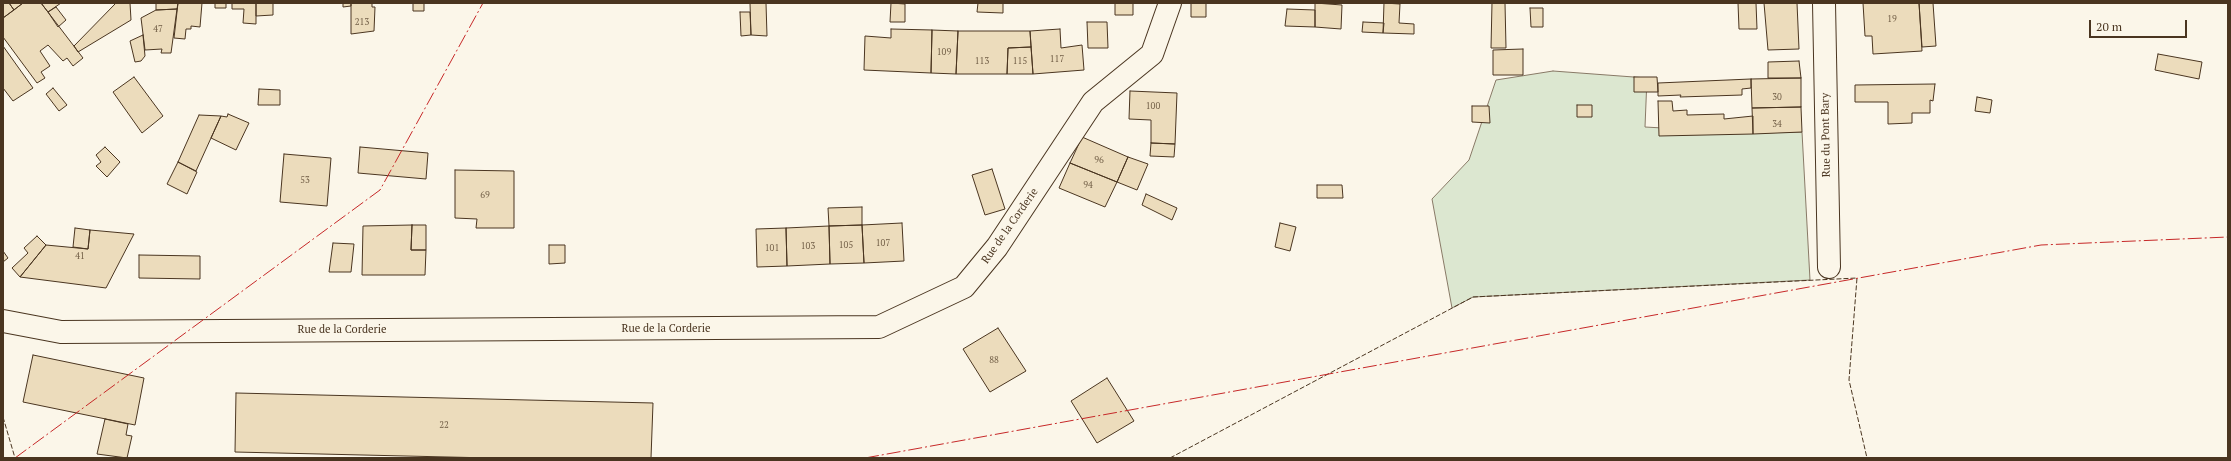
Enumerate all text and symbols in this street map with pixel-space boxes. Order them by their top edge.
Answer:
scale bar [2091,12,2189,38]
house number: 19 [1887,14,1897,24]
house number: 213 [355,17,369,27]
text: 20 m [2096,19,2122,34]
house number: 47 [153,24,163,34]
house number: 109 [937,47,951,57]
house number: 117 [1050,54,1064,64]
house number: 113 [975,56,989,66]
house number: 115 [1013,56,1027,66]
house number: 30 [1772,92,1782,102]
street label: Rue du Pont Bary [1819,93,1833,177]
house number: 100 [1146,101,1160,111]
house number: 34 [1772,119,1782,129]
house number: 96 [1094,155,1104,165]
house number: 53 [300,175,310,185]
house number: 94 [1083,180,1093,190]
street label: Rue de la Corderie [979,186,1041,266]
house number: 69 [480,190,490,200]
house number: 107 [876,238,890,248]
house number: 105 [839,240,853,250]
house number: 103 [801,241,815,251]
house number: 101 [765,243,779,253]
house number: 41 [75,251,85,261]
street label: Rue de la Corderie [621,322,711,336]
street label: Rue de la Corderie [297,323,387,337]
house number: 88 [989,355,999,365]
house number: 22 [439,420,449,430]

